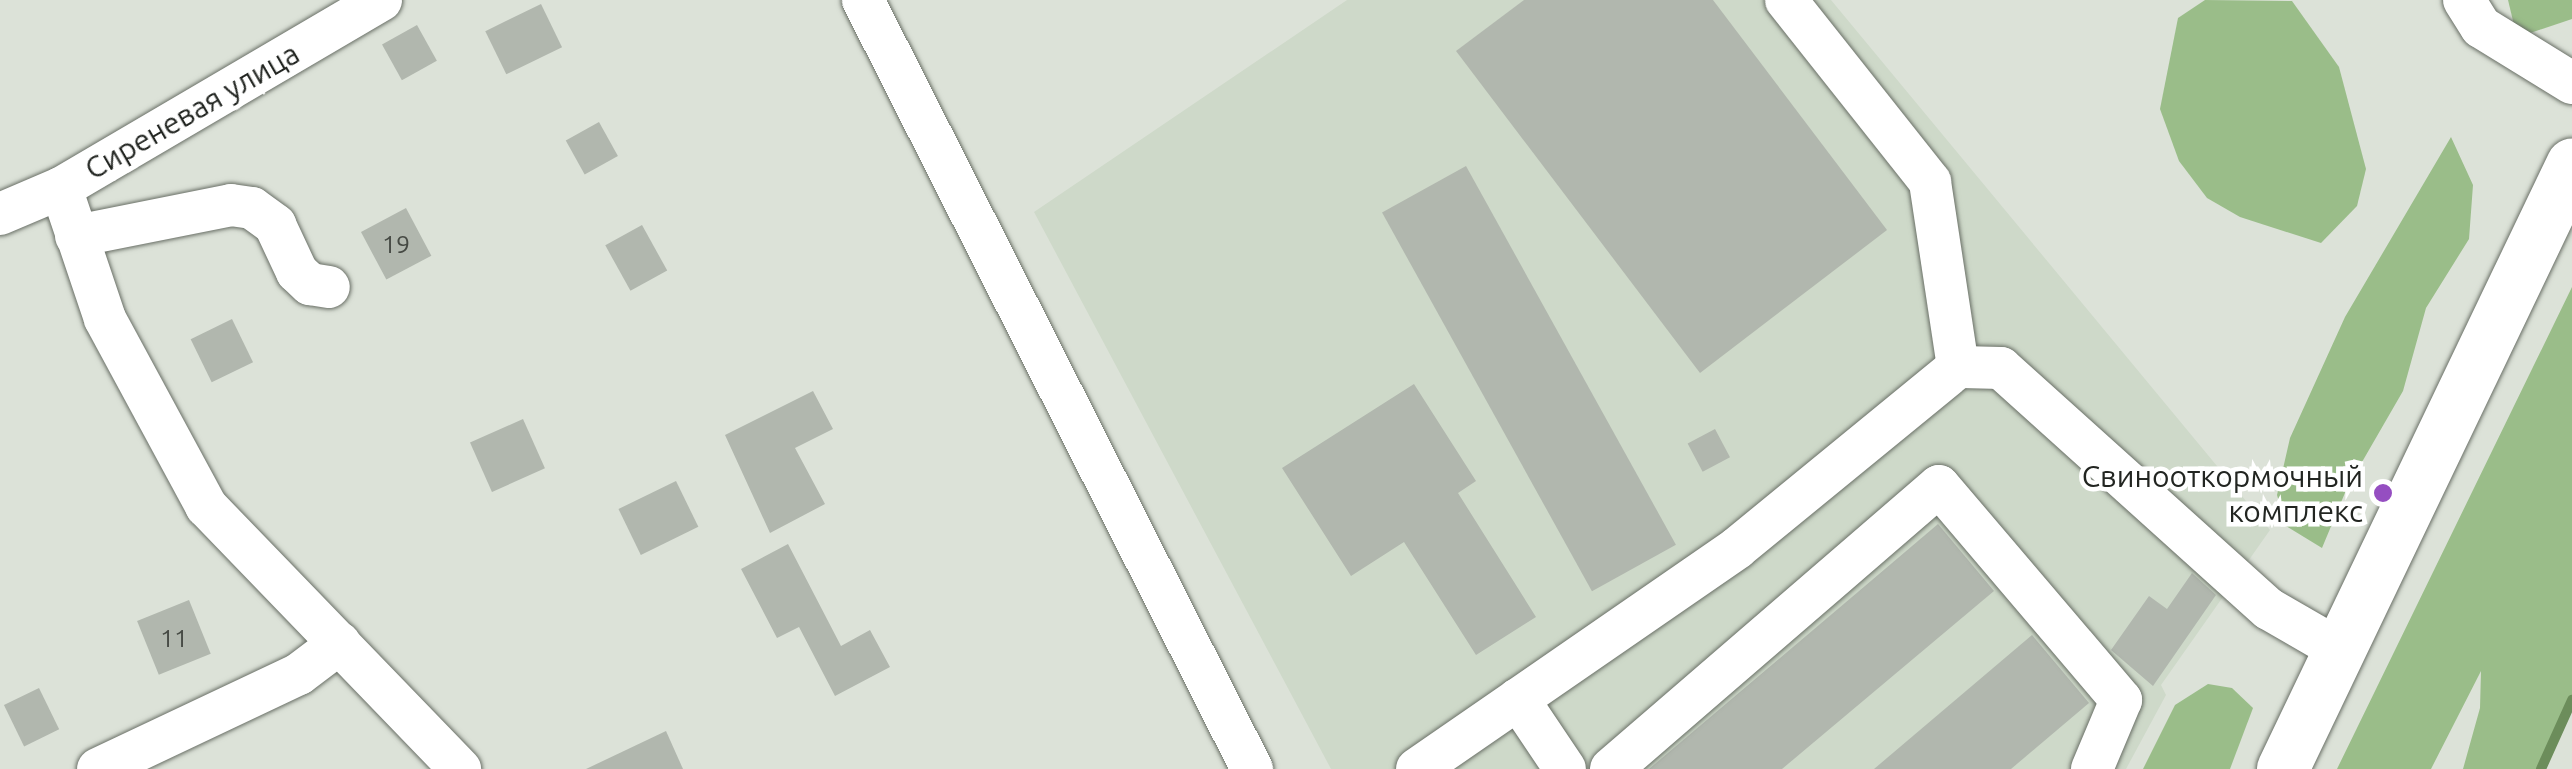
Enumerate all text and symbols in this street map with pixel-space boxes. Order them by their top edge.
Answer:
street label: Сиреневая улица [78,35,306,187]
house number: 19 [382,229,410,259]
place label: Свинооткормочный комплекс [2082,458,2363,528]
marker: Свинооткормочный комплекс [2372,482,2394,504]
house number: 11 [160,623,188,653]

